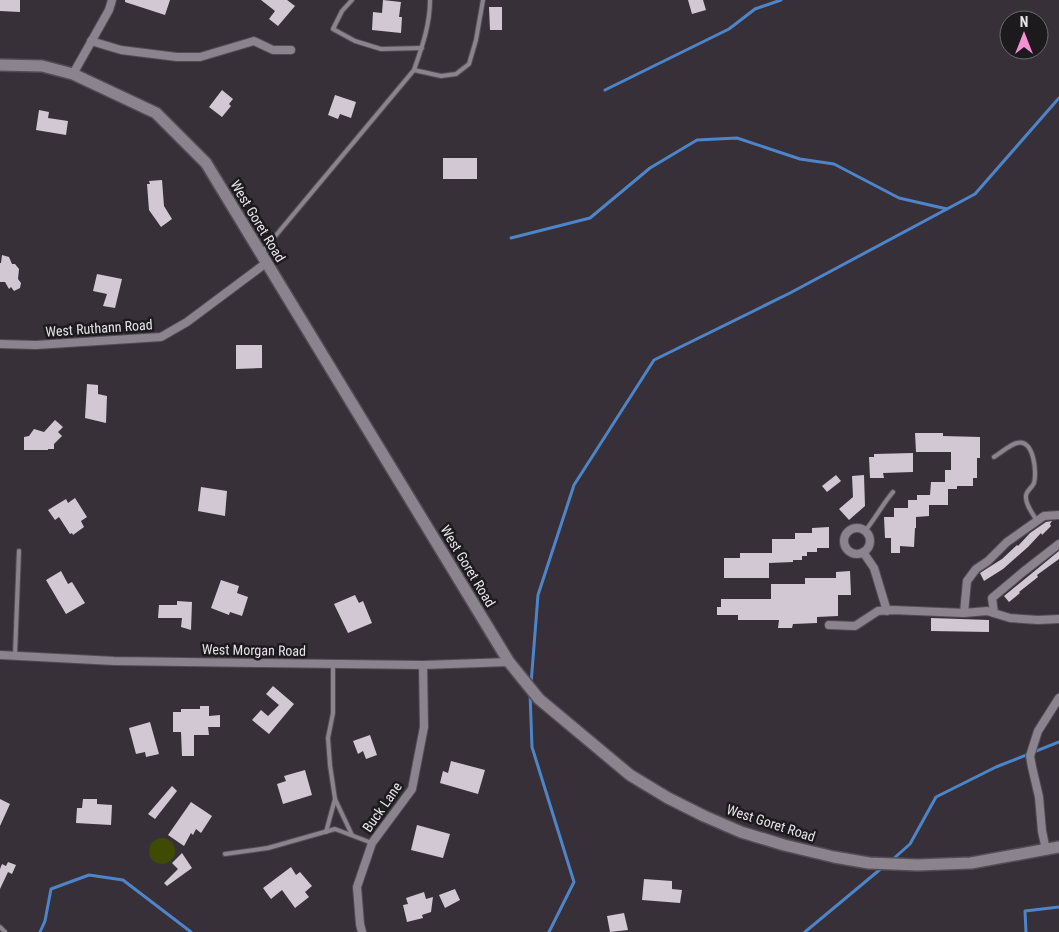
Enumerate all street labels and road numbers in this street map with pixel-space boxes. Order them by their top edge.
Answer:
street label: West Goret Road [227,177,289,265]
street label: West Ruthann Road [45,316,153,340]
street label: West Goret Road [437,522,499,610]
street label: West Morgan Road [202,641,306,659]
street label: Buck Lane [359,779,405,835]
street label: West Goret Road [725,801,817,845]

